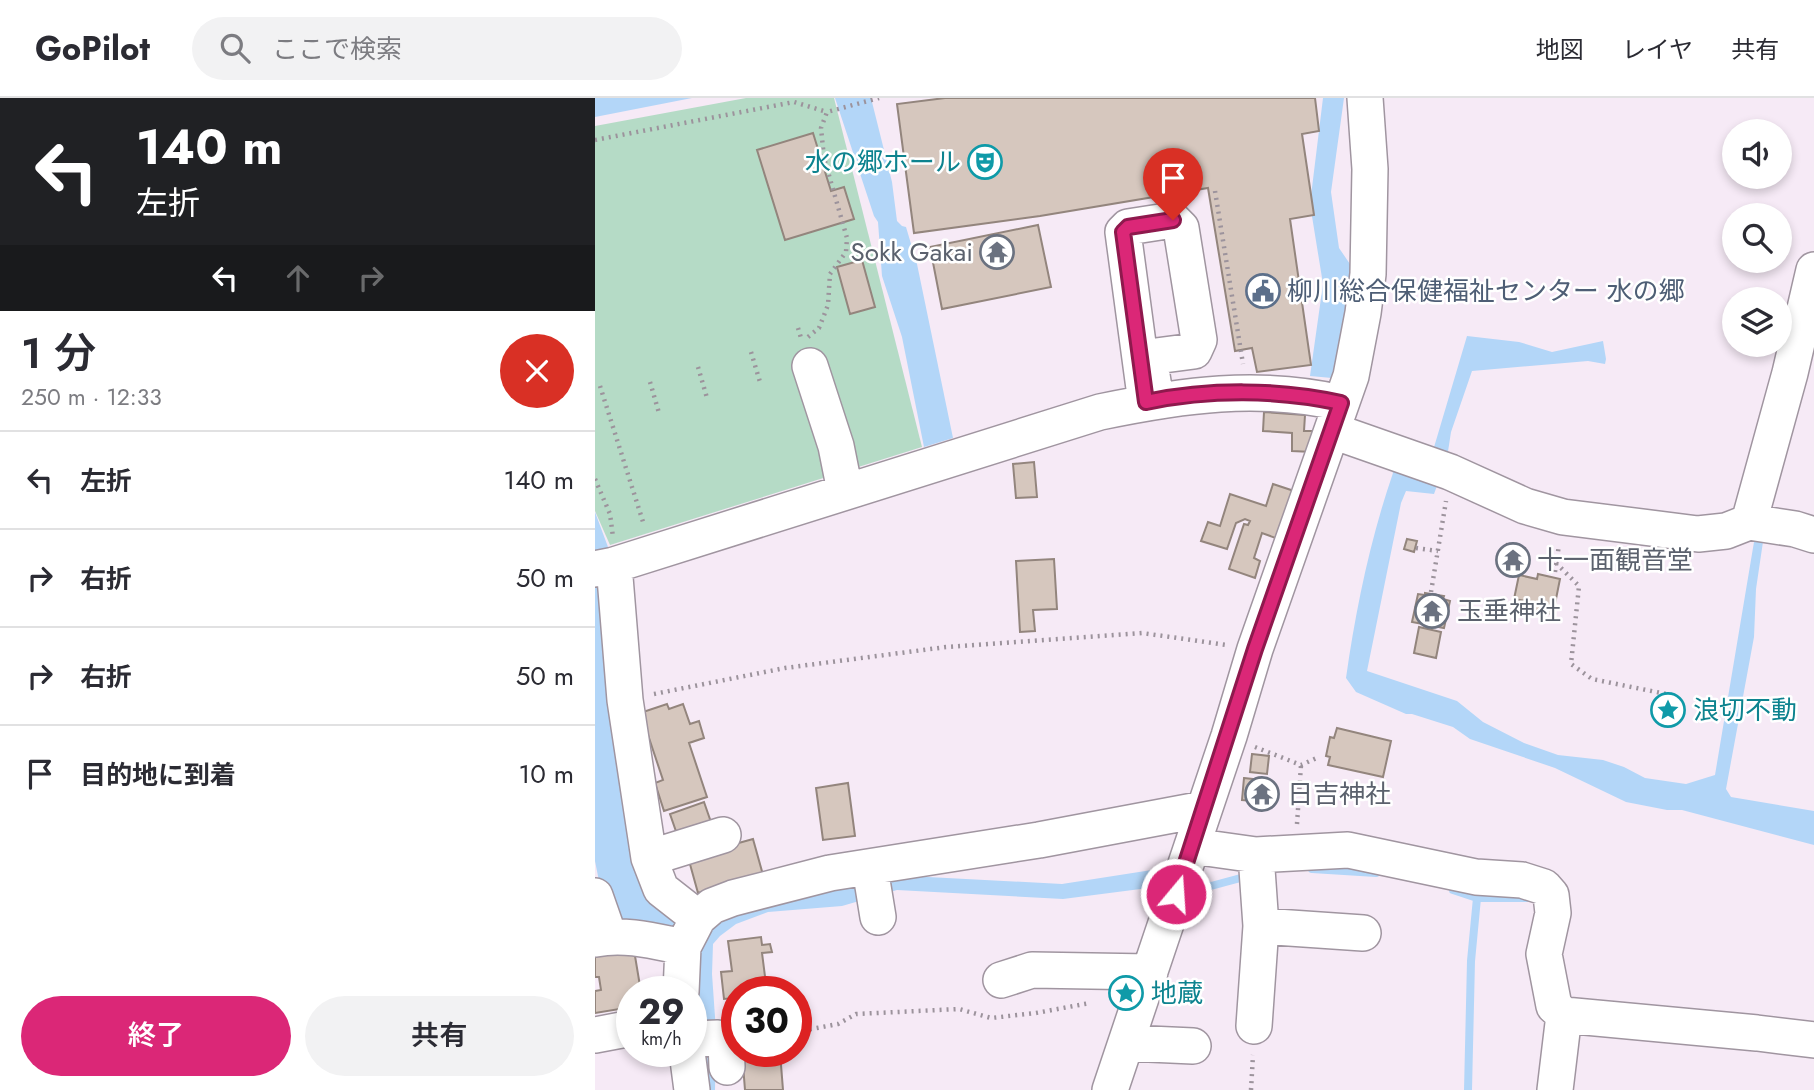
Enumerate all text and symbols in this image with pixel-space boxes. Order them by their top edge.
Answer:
search box [192,17,682,80]
text: GoPilot [35,25,150,72]
icon: search [216,29,254,67]
text: ここで検索 [272,30,402,68]
text: 地図 [1536,32,1584,67]
text: レイヤ [1622,32,1693,67]
text: 共有 [1731,32,1779,67]
text: 140 m [136,112,282,182]
map controls [1722,119,1792,357]
button: sound [1722,119,1792,189]
icon: left [21,126,112,217]
place label: 水の郷ホール [805,143,961,181]
theatre icon: 水の郷ホール [966,143,1004,181]
pin [1143,148,1203,220]
icon: arrive [1154,159,1192,197]
text: 左折 [136,180,200,226]
button: search [1722,203,1792,273]
place label: Sokk Gakai [851,233,973,271]
temple icon: Sokk Gakai [978,233,1016,271]
icon: left [206,259,244,297]
icon: ahead [279,259,317,297]
icon: right [352,259,390,297]
public building icon: 柳川総合保健福祉センター 水の郷 [1244,272,1282,310]
place label: 柳川総合保健福祉センター 水の郷 [1287,272,1685,310]
button: layers [1722,287,1792,357]
text: 1 分 [21,323,96,384]
button: close [500,334,574,408]
text: 250 m · 12:33 [21,380,162,414]
icon: left [21,461,59,499]
text: 140 m [503,461,574,499]
text: 左折 [80,462,132,500]
temple icon: 十一面観音堂 [1494,541,1532,579]
place label: 十一面観音堂 [1537,541,1693,579]
icon: right [21,559,59,597]
text: 50 m [516,559,574,597]
text: 右折 [80,560,132,598]
temple icon: 玉垂神社 [1413,592,1451,630]
place label: 玉垂神社 [1457,592,1561,630]
icon: right [21,657,59,695]
text: 50 m [516,657,574,695]
text: 右折 [80,658,132,696]
place icon: 浪切不動 [1649,691,1687,729]
place label: 浪切不動 [1693,691,1797,729]
icon: arrive [21,755,59,793]
text: 10 m [519,755,574,793]
text: 目的地に到着 [80,756,236,794]
temple icon: 日吉神社 [1243,775,1281,813]
place label: 日吉神社 [1287,775,1391,813]
position arrow [1139,857,1213,931]
place icon: 地蔵 [1107,974,1145,1012]
place label: 地蔵 [1151,974,1203,1012]
speed limit sign: 30 [721,976,812,1067]
text: 29 [638,987,685,1037]
button: 終了 [21,996,291,1076]
button: 共有 [305,996,574,1076]
text: km/h [641,1026,682,1052]

